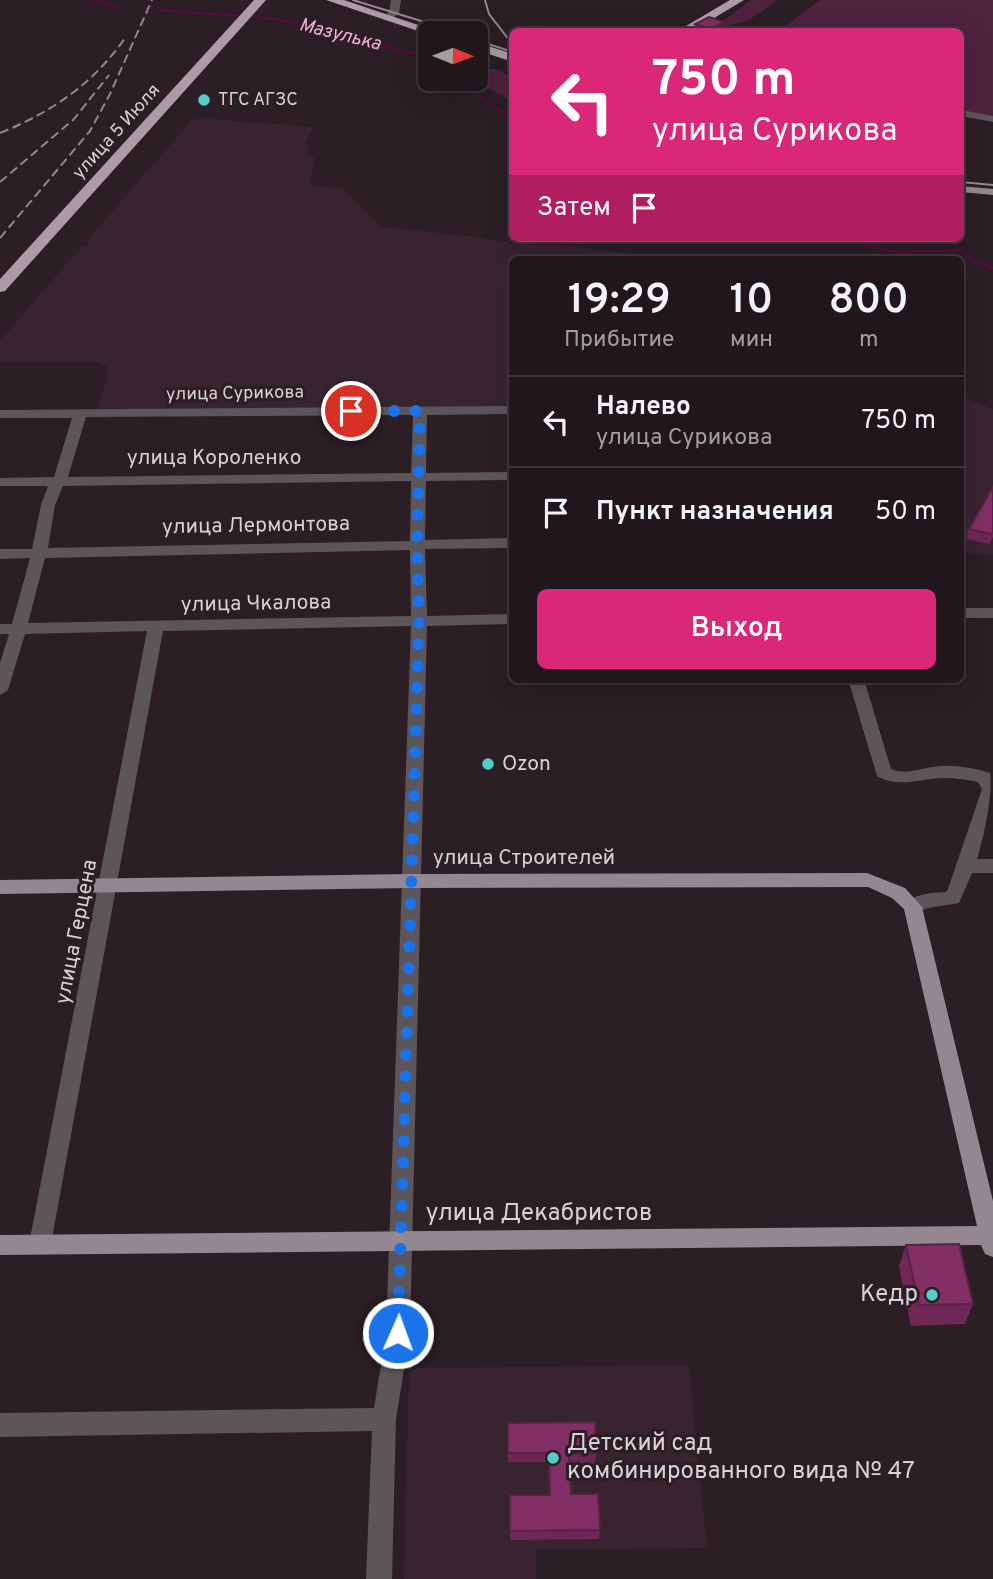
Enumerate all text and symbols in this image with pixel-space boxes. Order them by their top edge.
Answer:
water label: Мазулька [297,13,384,57]
north arrow [418,21,488,91]
map controls [418,21,488,91]
text: 750 m [652,51,796,113]
icon: left [537,56,628,147]
street label: улица 5 Июля [68,80,166,184]
place label: ТГС АГЗС [218,89,298,112]
marker: ТГС АГЗС [196,92,212,108]
text: улица Сурикова [652,112,897,152]
icon: arrive [625,189,663,227]
text: Затем [537,192,611,225]
text: 19:29 [568,275,671,328]
text: 10 [730,275,773,328]
text: 800 [828,275,909,328]
text: Прибытие [564,326,674,355]
text: мин [730,326,773,355]
text: m [859,326,878,355]
street label: улица Сурикова [166,381,304,407]
pin [321,381,381,441]
text: Налево [596,391,691,424]
icon: arrive [332,392,370,430]
icon: left [537,403,575,441]
text: 750 m [862,405,936,438]
text: улица Сурикова [596,424,772,453]
street label: улица Короленко [127,445,301,472]
icon: arrive [537,494,575,532]
text: Пункт назначения [596,496,834,529]
text: 50 m [875,496,936,529]
street label: улица Лермонтова [162,511,350,541]
street label: улица Чкалова [180,589,332,619]
button: Выход [537,589,936,669]
place label: Ozon [502,751,551,778]
marker: Ozon [480,756,496,772]
street label: улица Строителей [433,845,615,872]
street label: улица Герцена [50,857,104,1007]
street label: улица Декабристов [426,1199,652,1229]
place label: Кедр [860,1280,918,1310]
marker: Кедр [924,1287,940,1303]
position arrow [361,1296,435,1370]
place label: Детский сад комбинированного вида № 47 [567,1429,915,1487]
marker: Детский сад комбинированного вида № 47 [545,1450,561,1466]

